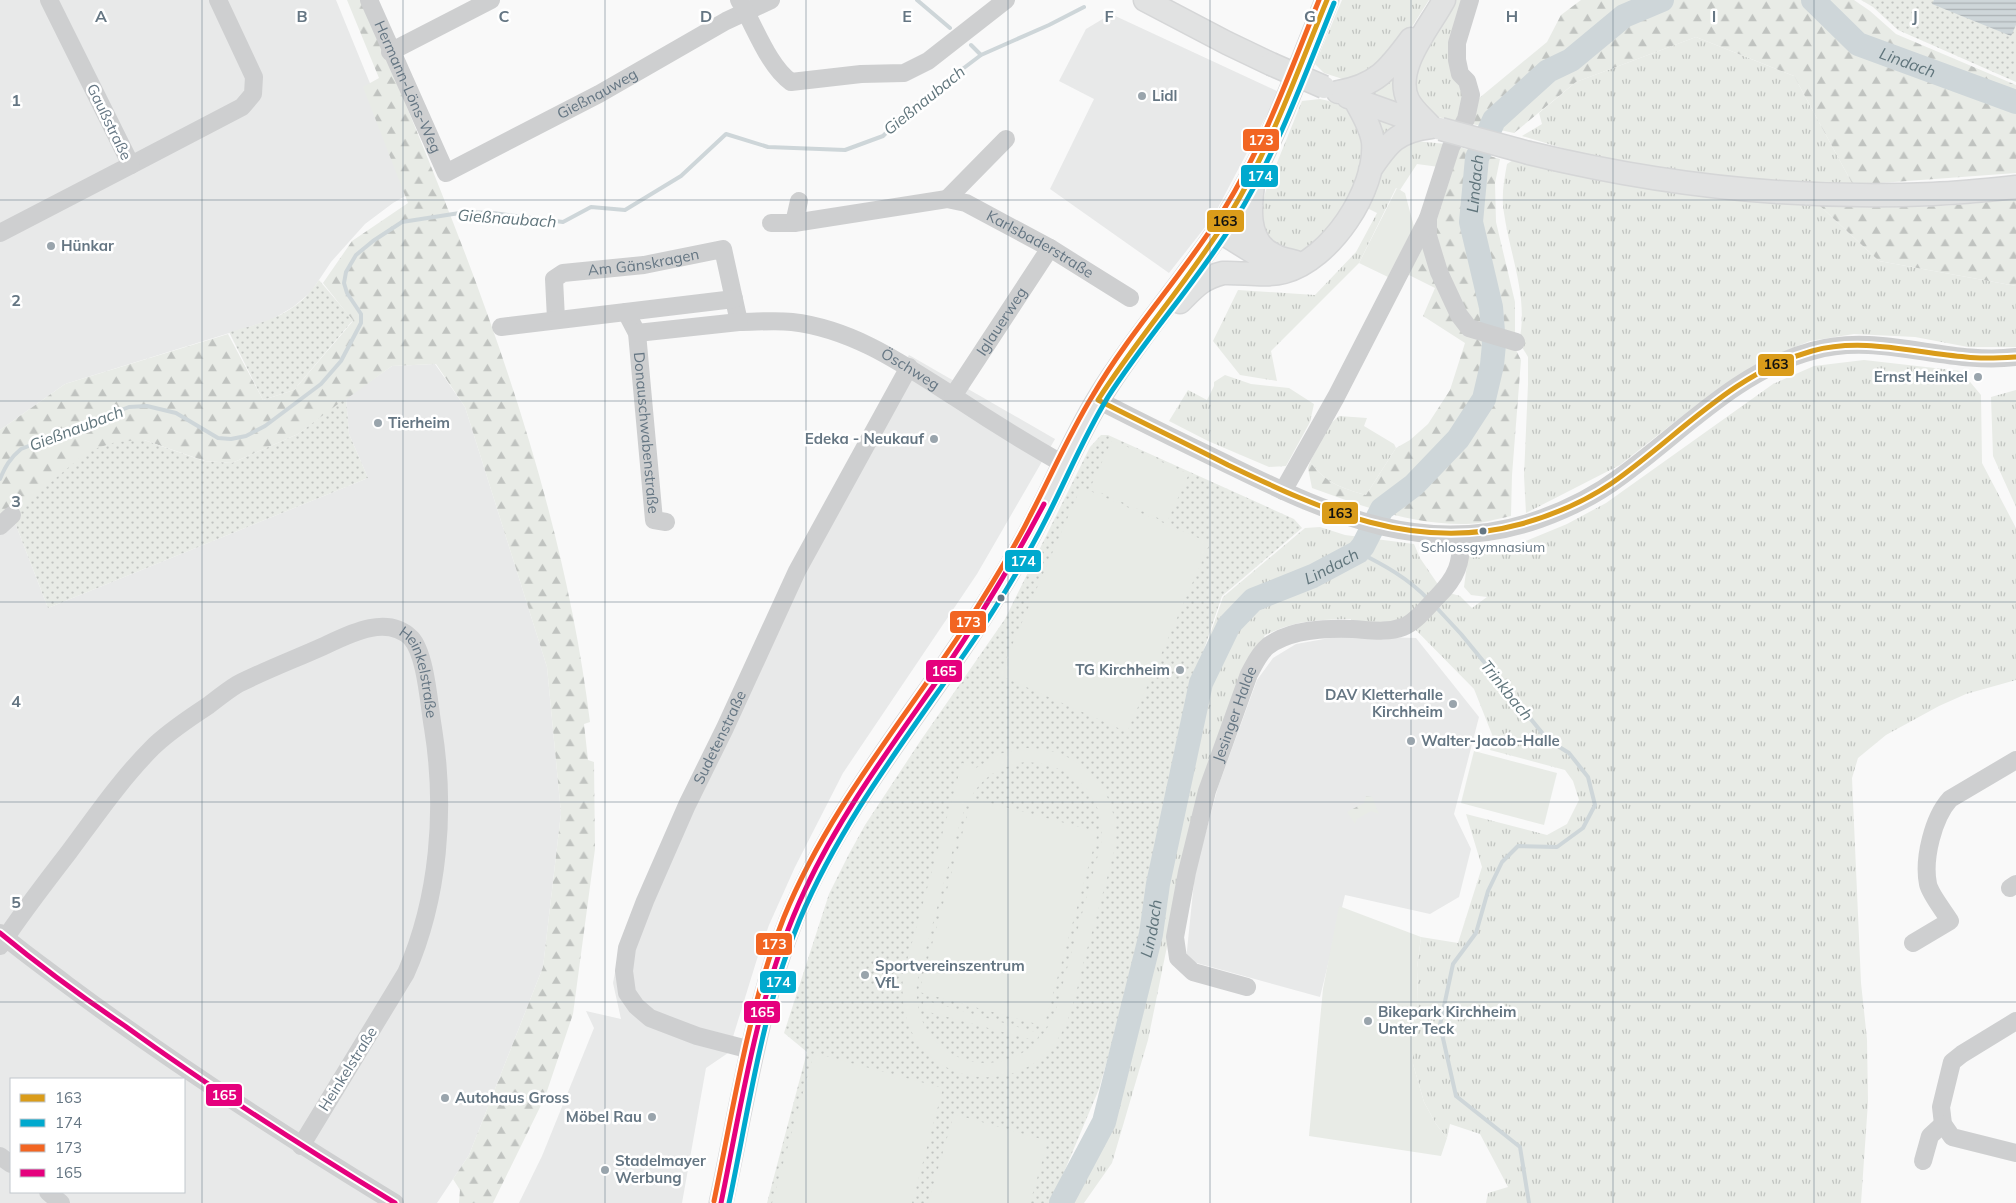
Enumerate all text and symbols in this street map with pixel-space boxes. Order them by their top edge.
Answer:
text: A [95,6,107,26]
text: B [296,6,308,26]
text: C [499,6,510,26]
text: D [700,6,712,26]
text: E [902,6,912,26]
text: F [1104,6,1114,26]
text: G [1304,6,1316,26]
text: H [1506,6,1518,26]
text: I [1712,6,1716,26]
text: J [1912,6,1918,26]
street label: Hermann-Löns-Weg [370,17,446,156]
water label: Lindach [1877,43,1939,82]
water label: Gießnaubach [879,61,969,139]
street label: Gießnauweg [554,64,641,123]
street label: Gaußstraße [83,80,136,163]
place label: Lidl [1152,86,1178,105]
text: 1 [11,90,21,110]
marker: Lidl [1136,90,1148,102]
line badge: 173 [1242,128,1280,152]
text: 173 [1248,131,1274,149]
water label: Lindach [1462,154,1487,214]
line badge: 174 [1240,164,1279,188]
text: 174 [1247,167,1273,185]
water label: Gießnaubach [457,205,557,231]
street label: Karlsbaderstraße [983,206,1097,282]
line badge: 163 [1206,209,1245,233]
text: 163 [1212,212,1238,230]
place label: Hünkar [61,236,114,255]
marker: Hünkar [45,240,57,252]
street label: Am Gänskragen [587,244,701,280]
street label: Iglauerweg [972,283,1031,359]
text: 2 [11,290,21,310]
street label: Öschweg [878,344,943,394]
street label: Donauschwabenstraße [630,351,663,515]
line badge: 163 [1757,353,1795,377]
text: 163 [1763,355,1789,373]
place label: Ernst Heinkel [1874,367,1968,386]
marker: Ernst Heinkel [1972,371,1984,383]
water label: Gießnaubach [26,401,126,455]
place label: Tierheim [388,413,450,432]
marker: Tierheim [372,417,384,429]
place label: Edeka - Neukauf [805,429,924,448]
marker: Edeka - Neukauf [928,433,940,445]
text: 3 [11,491,21,511]
line badge: 163 [1321,501,1359,525]
text: 163 [1327,504,1353,522]
marker: Schlossgymnasium [1478,526,1488,536]
place label: Schlossgymnasium [1421,538,1545,556]
water label: Lindach [1301,544,1362,588]
line badge: 174 [1004,549,1042,573]
text: 174 [1010,552,1036,570]
unlabelled marker [996,593,1006,603]
line badge: 173 [949,610,987,634]
text: 173 [955,613,981,631]
street label: Heinkelstraße [396,622,441,719]
water label: Trinkbach [1477,656,1537,724]
line badge: 165 [925,659,963,683]
place label: TG Kirchheim [1075,660,1170,679]
text: 165 [931,662,957,680]
street label: Jesinger Halde [1208,663,1261,765]
marker: TG Kirchheim [1174,664,1186,676]
place label: DAV Kletterhalle Kirchheim [1325,685,1443,721]
street label: Sudetenstraße [689,687,750,787]
text: 4 [11,691,21,711]
marker: DAV Kletterhalle Kirchheim [1447,698,1459,710]
place label: Walter-Jacob-Halle [1421,731,1560,750]
marker: Walter-Jacob-Halle [1405,735,1417,747]
text: 5 [11,892,21,912]
water label: Lindach [1136,898,1166,959]
line badge: 173 [755,932,793,956]
text: 173 [761,935,787,953]
place label: Sportvereinszentrum VfL [874,956,1025,992]
marker: Sportvereinszentrum VfL [859,969,871,981]
line badge: 174 [759,970,797,994]
text: 174 [765,973,791,991]
line badge: 165 [743,1000,781,1024]
place label: Bikepark Kirchheim Unter Teck [1378,1002,1516,1038]
text: 165 [749,1003,775,1021]
marker: Bikepark Kirchheim Unter Teck [1362,1015,1374,1027]
street label: Heinkelstraße [314,1023,381,1114]
legend [10,1078,185,1193]
line badge: 165 [205,1083,243,1107]
text: 165 [211,1086,237,1104]
text: 163 [55,1088,82,1107]
place label: Autohaus Gross [455,1088,569,1107]
marker: Autohaus Gross [439,1092,451,1104]
place label: Möbel Rau [566,1107,642,1126]
marker: Möbel Rau [646,1111,658,1123]
text: 174 [55,1113,82,1132]
text: 173 [55,1138,82,1157]
place label: Stadelmayer Werbung [615,1151,706,1187]
text: 165 [55,1163,82,1182]
marker: Stadelmayer Werbung [599,1164,611,1176]

